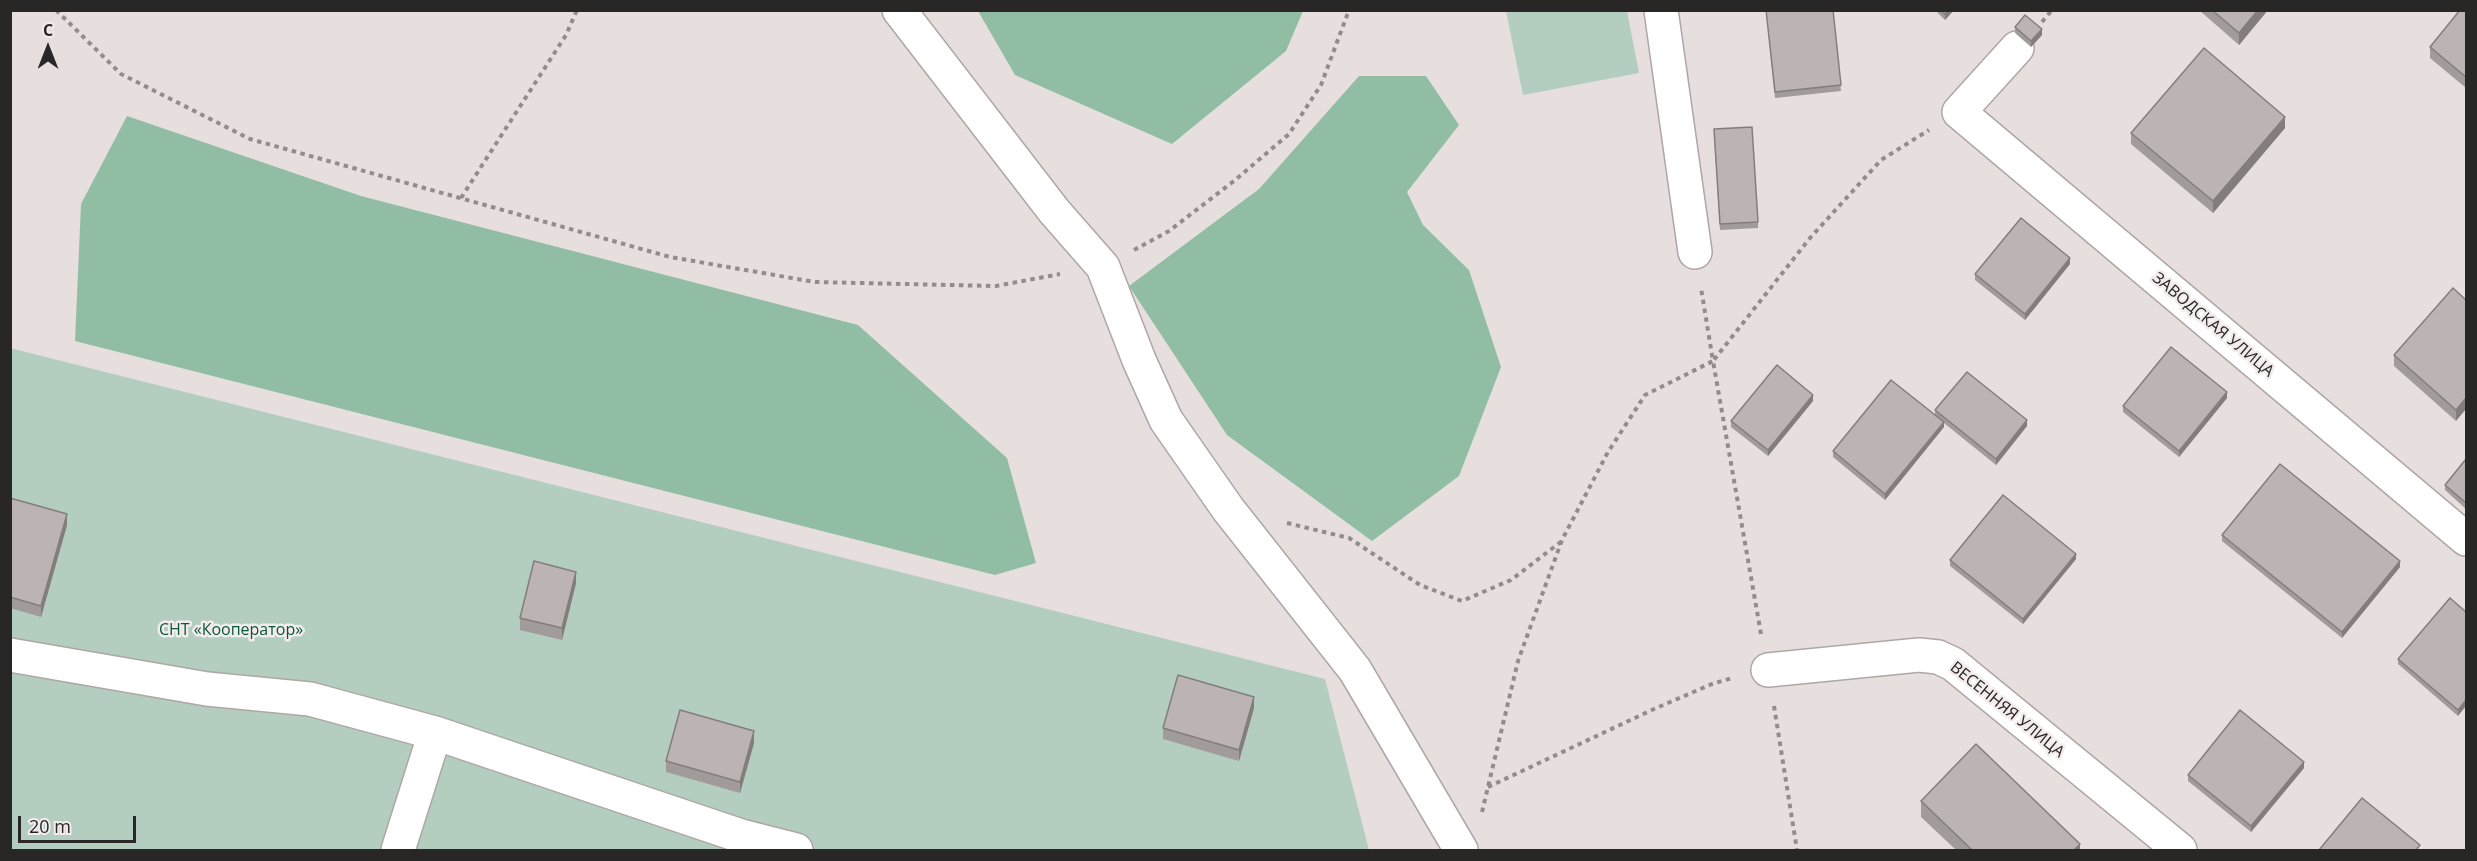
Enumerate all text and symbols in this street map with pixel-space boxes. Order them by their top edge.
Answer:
north arrow [18,18,78,78]
text: С [43,19,53,41]
street label: ЗАВОДСКАЯ УЛИЦА [2148,269,2278,381]
park label: СНТ «Кооператор» [159,620,303,640]
street label: ВЕСЕННЯЯ УЛИЦА [1946,658,2068,762]
scale bar [21,804,140,842]
text: 20 m [29,814,71,838]

